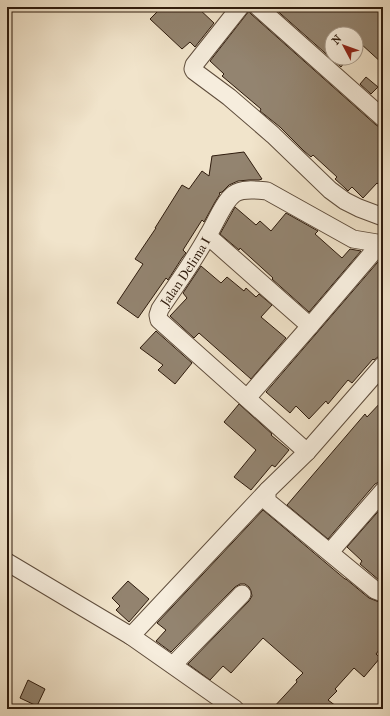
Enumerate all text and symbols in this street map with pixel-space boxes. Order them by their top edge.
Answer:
north arrow [324,26,364,66]
text: N [329,32,345,47]
street label: Jalan Delima I [157,235,213,310]

